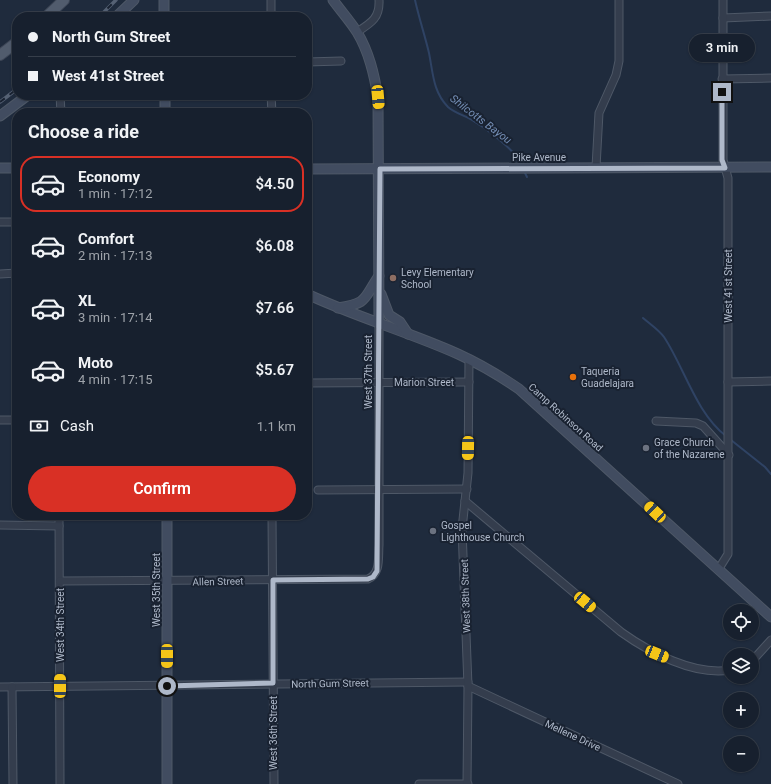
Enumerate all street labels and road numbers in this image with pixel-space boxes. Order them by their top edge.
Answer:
street label: Pike Avenue [512,152,566,163]
street label: West 41st Street [723,249,734,323]
street label: West 37th Street [363,335,374,409]
street label: Marion Street [394,377,454,388]
street label: Camp Robinson Road [526,381,605,454]
street label: West 35th Street [151,553,162,627]
street label: West 38th Street [459,559,472,633]
street label: Allen Street [192,576,244,587]
street label: West 34th Street [55,588,66,662]
street label: North Gum Street [291,677,369,690]
street label: West 36th Street [268,696,279,770]
street label: Mellene Drive [543,718,602,753]

